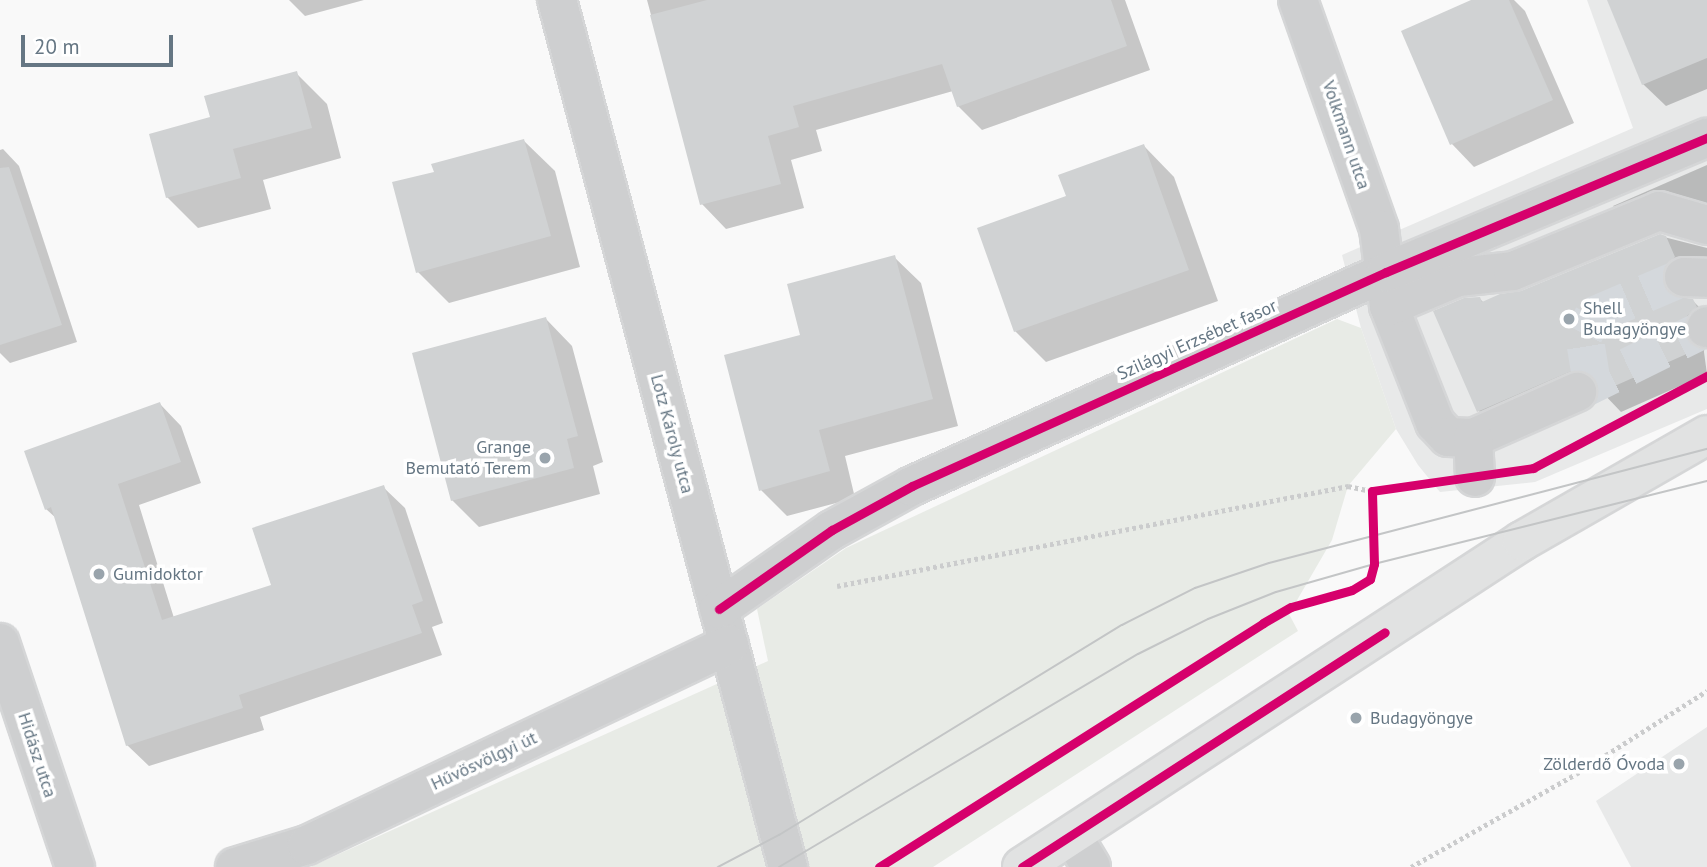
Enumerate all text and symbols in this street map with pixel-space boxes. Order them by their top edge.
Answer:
scale bar [24,21,177,65]
text: 20 m [34,33,80,60]
street label: Volkmann utca [1317,78,1375,192]
street label: Szilágyi Erzsébet fasor [1114,295,1280,385]
place label: Shell Budagyöngye [1583,298,1686,340]
marker: Shell Budagyöngye [1561,311,1577,327]
street label: Lotz Károly utca [646,371,698,497]
place label: Grange Bemutató Terem [405,437,531,480]
marker: Grange Bemutató Terem [537,450,553,466]
place label: Gumidoktor [113,563,203,585]
marker: Gumidoktor [91,566,107,582]
place label: Budagyöngye [1370,707,1473,729]
street label: Hidász utca [13,710,61,800]
marker: Budagyöngye [1348,710,1364,726]
street label: Hűvösvölgyi út [428,727,540,795]
place label: Zölderdő Óvoda [1543,753,1665,775]
marker: Zölderdő Óvoda [1671,756,1687,772]

